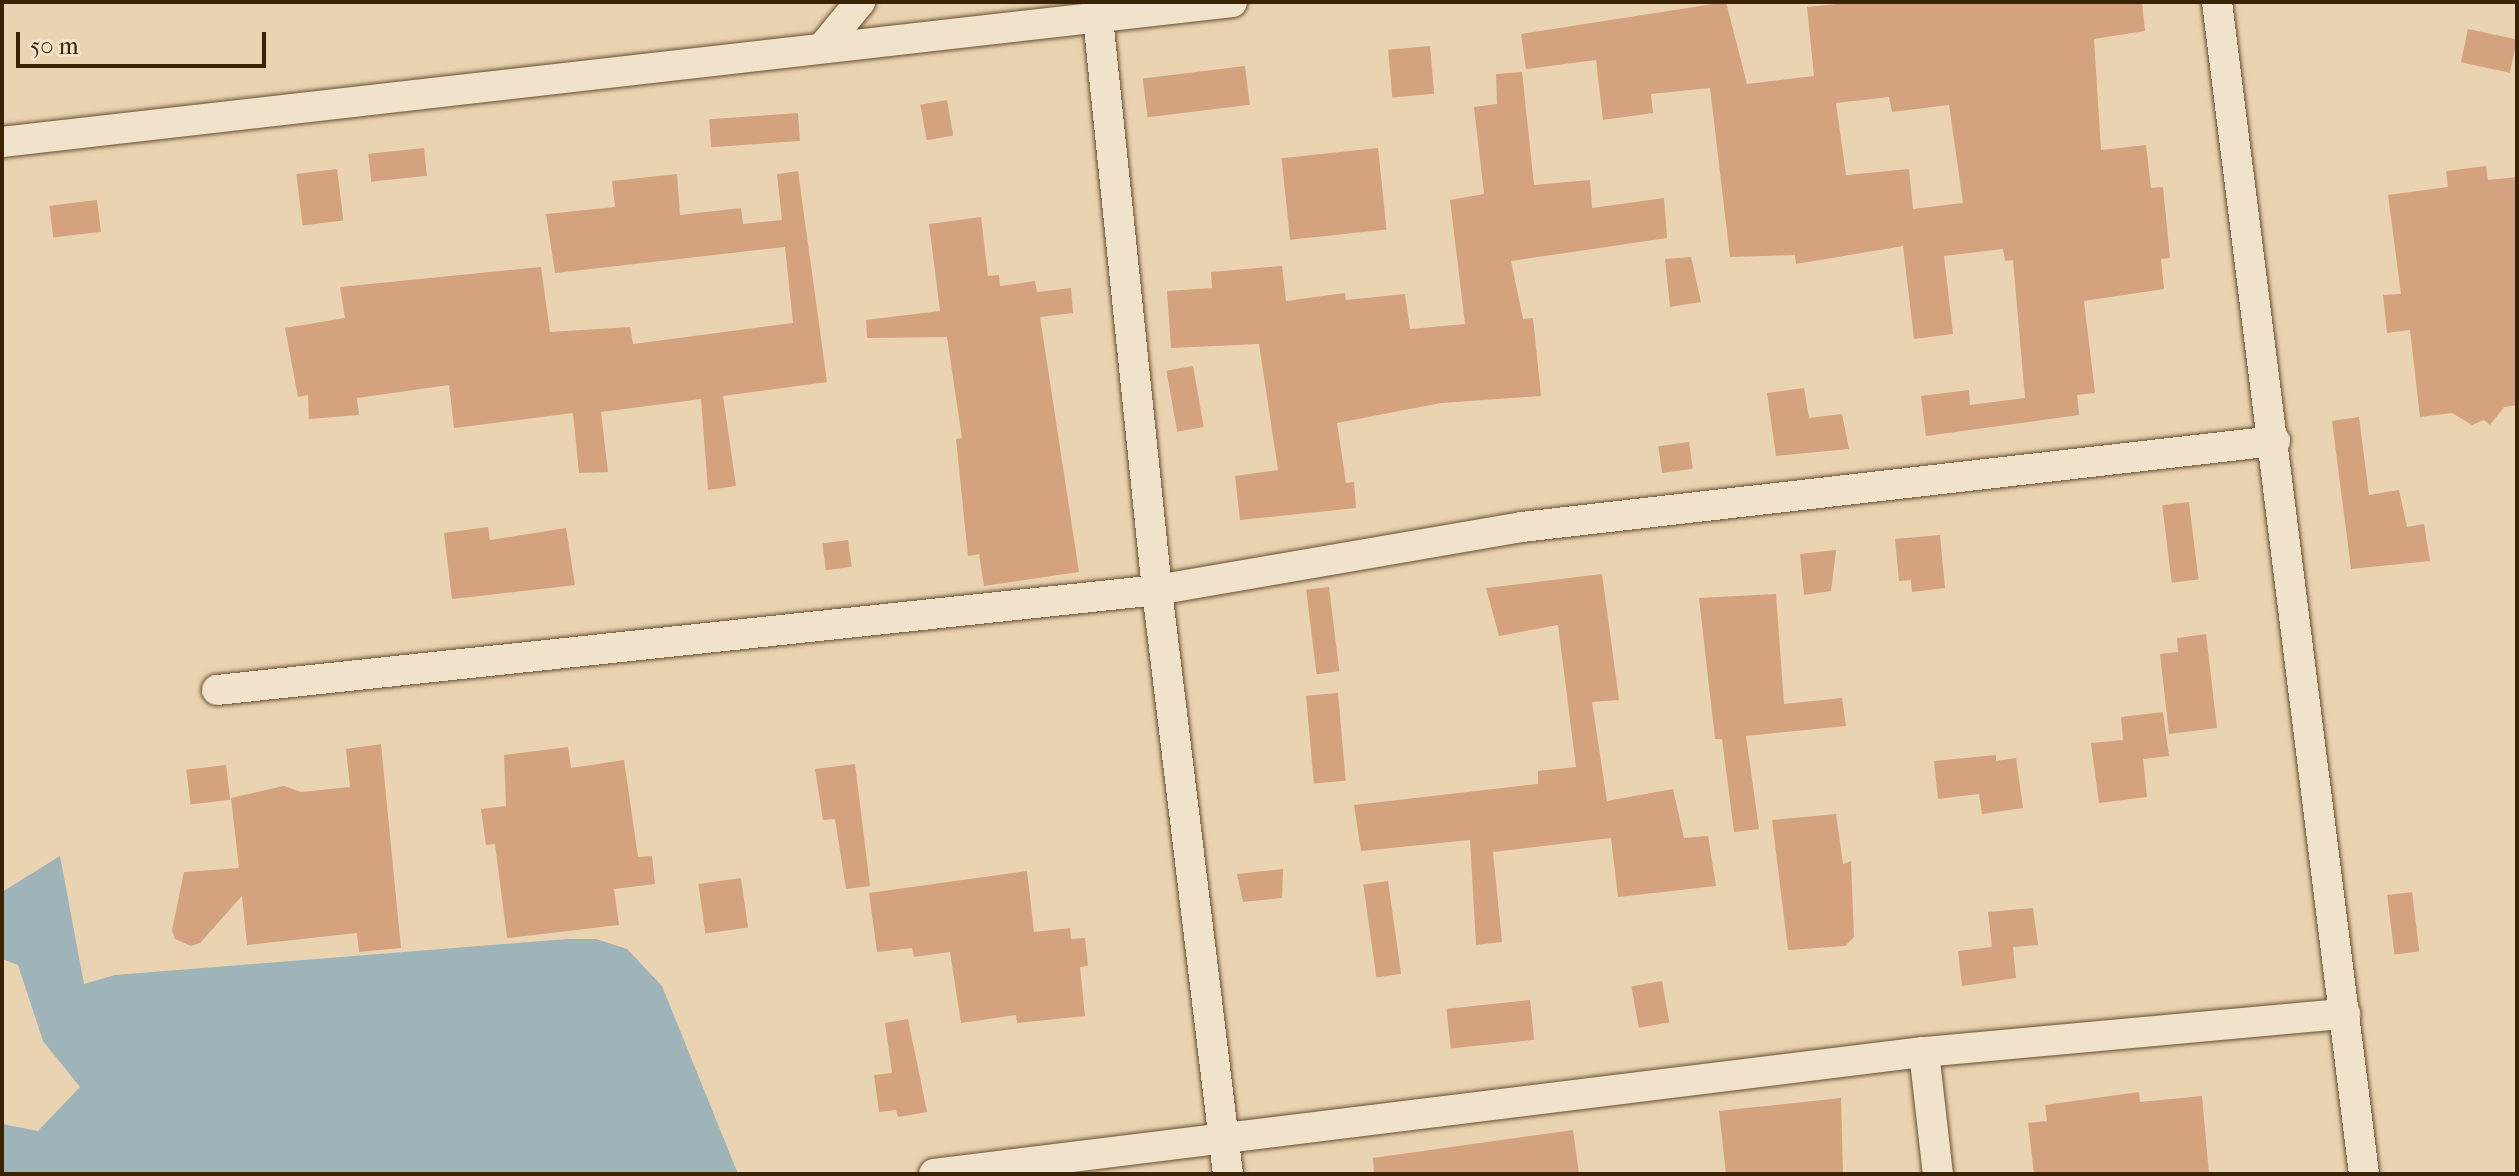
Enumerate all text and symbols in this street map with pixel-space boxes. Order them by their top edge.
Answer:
scale bar [20,16,270,66]
text: 50 m [30,32,79,60]

